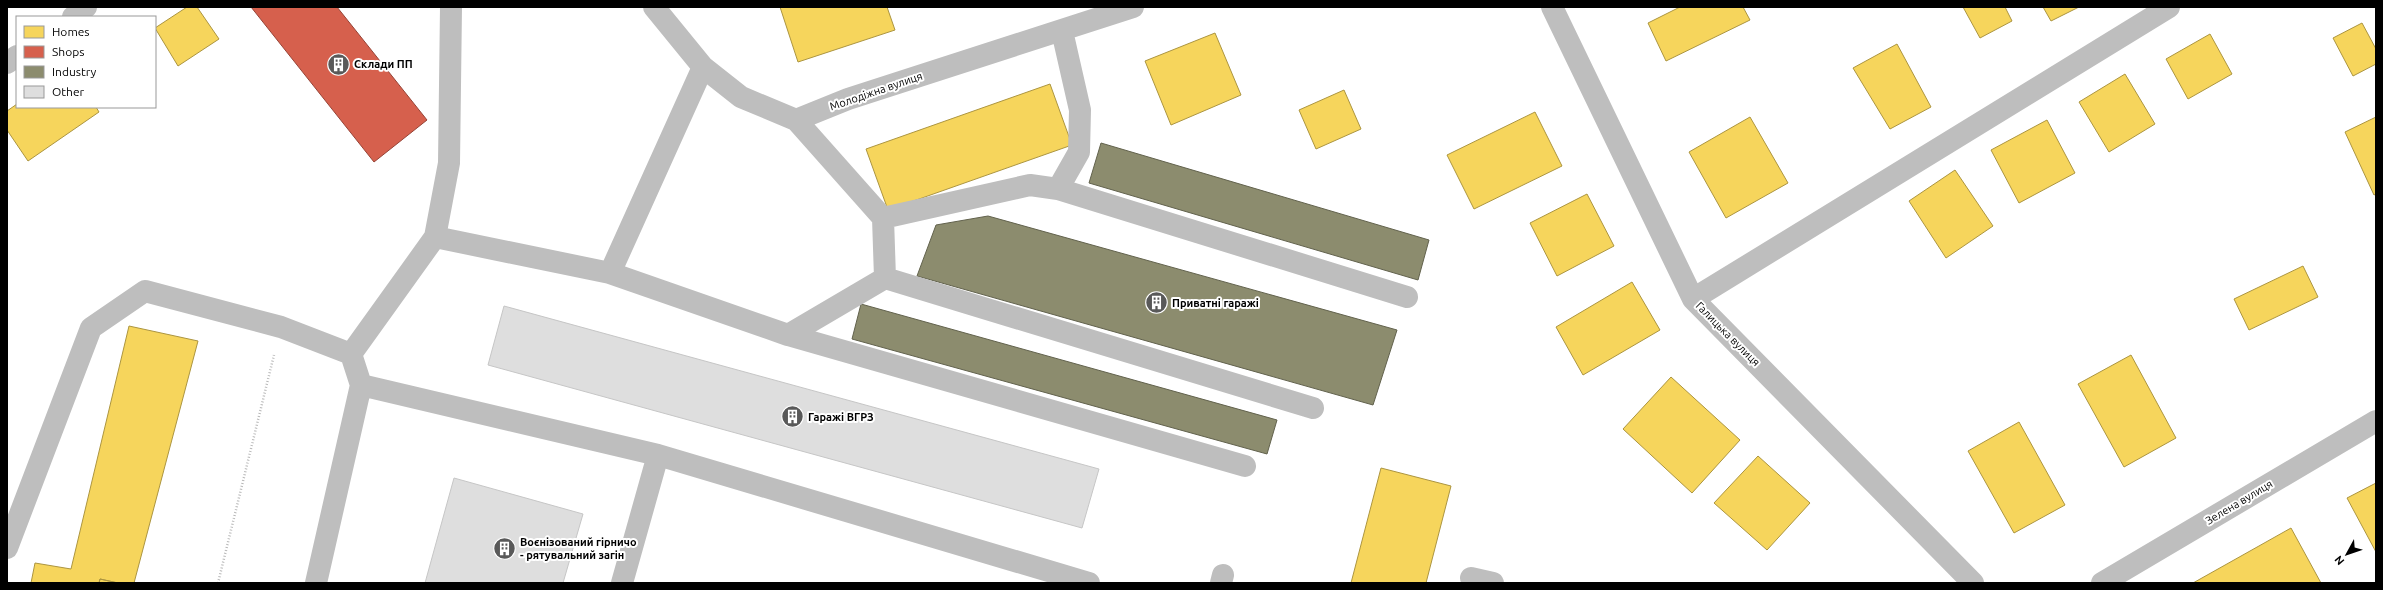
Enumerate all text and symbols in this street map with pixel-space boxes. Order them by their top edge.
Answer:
legend [16,16,156,108]
text: Homes [52,25,90,38]
text: Shops [52,45,84,58]
building icon: Склади ПП [326,51,352,77]
place label: Склади ПП [354,58,413,70]
text: Industry [52,65,97,78]
street label: Молодіжна вулиця [828,70,924,112]
text: Other [52,85,85,98]
building icon: Приватні гаражі [1143,290,1169,316]
place label: Приватні гаражі [1172,297,1259,309]
street label: Галицька вулиця [1694,300,1762,368]
building icon: Гаражі ВГРЗ [780,404,806,430]
place label: Гаражі ВГРЗ [808,411,874,423]
street label: Зелена вулиця [2203,477,2275,527]
north arrow [2327,534,2367,574]
building icon: Воєнізований гірничо - рятувальний загін [491,535,517,561]
place label: Воєнізований гірничо - рятувальний загін [520,536,637,561]
text: N [2332,553,2347,567]

